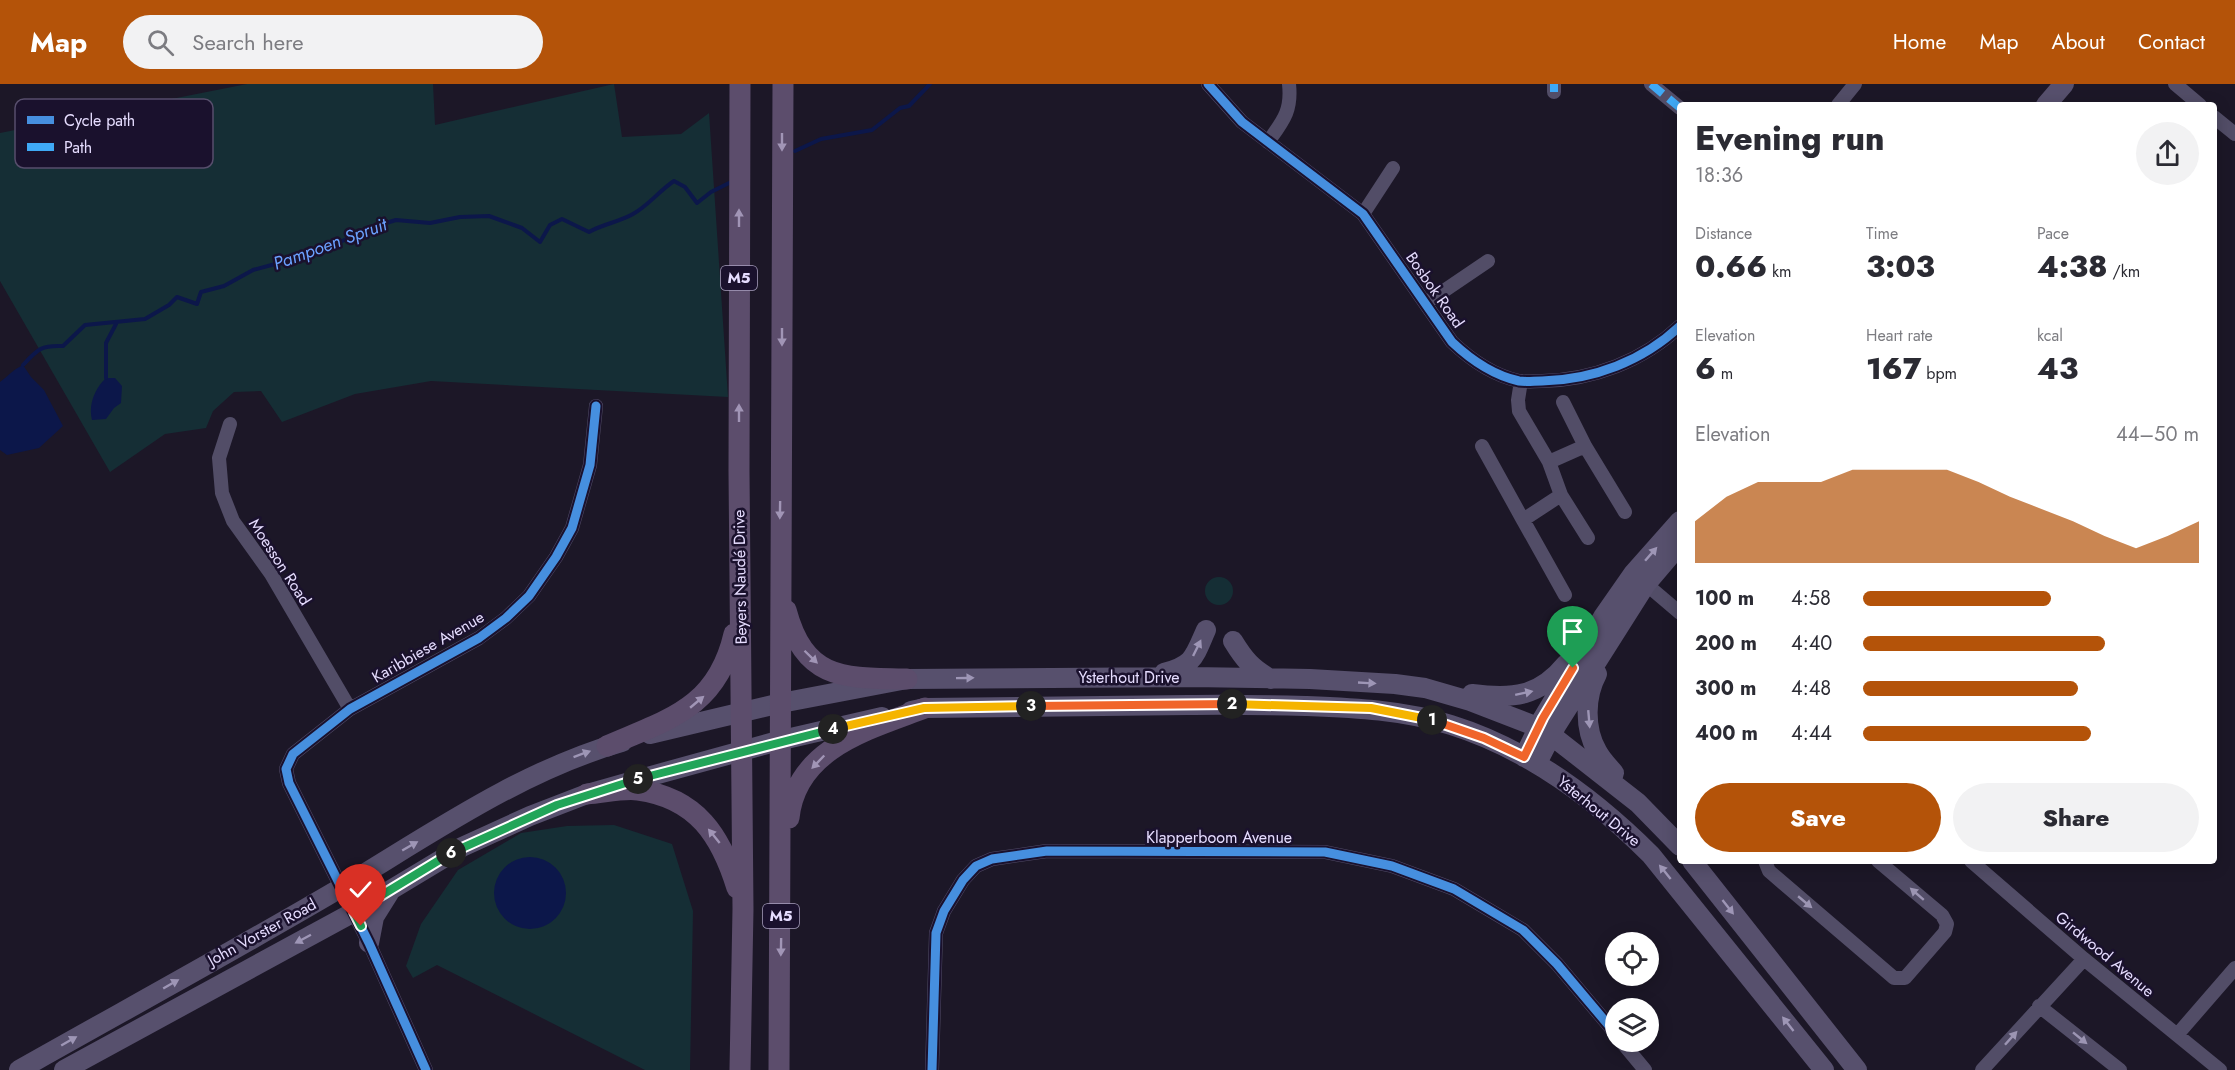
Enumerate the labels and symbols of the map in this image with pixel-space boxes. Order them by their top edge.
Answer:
legend [15,99,213,168]
text: Cycle path [64,109,135,132]
one-way arrow [777,133,787,152]
text: Path [64,136,92,159]
one-way arrow [734,208,744,227]
water label: Pampoen Spruit [270,211,392,277]
street label: Bosbok Road [1400,247,1470,333]
road number: M5 [721,266,757,290]
one-way arrow [777,328,787,347]
one-way arrow [734,403,744,422]
one-way arrow [776,501,785,520]
street label: Beyers Naudé Drive [727,509,753,645]
street label: Moesson Road [243,514,317,610]
one-way arrow [1644,547,1657,562]
street label: Karibbiese Avenue [368,605,488,689]
pin [1547,606,1598,668]
one-way arrow [1193,640,1202,657]
one-way arrow [804,650,818,664]
street label: Ysterhout Drive [1078,666,1180,689]
one-way arrow [956,673,975,683]
one-way arrow [1358,678,1377,687]
one-way arrow [1515,688,1534,697]
pin: 2 [1217,689,1247,719]
pin: 3 [1016,691,1046,721]
one-way arrow [689,695,705,708]
pin: 1 [1417,705,1447,735]
one-way arrow [1584,710,1594,729]
pin: 4 [818,714,848,744]
one-way arrow [573,749,591,759]
one-way arrow [811,755,825,769]
pin: 5 [623,764,653,794]
street label: Ysterhout Drive [1552,770,1646,852]
street label: Klapperboom Avenue [1146,826,1292,849]
one-way arrow [708,829,721,844]
pin: 6 [436,838,466,868]
one-way arrow [402,841,419,851]
pin [335,864,386,926]
one-way arrow [1659,864,1672,880]
one-way arrow [1910,888,1925,901]
street label: John Vorster Road [202,893,320,972]
one-way arrow [1797,895,1812,908]
one-way arrow [1722,899,1735,915]
road number: M5 [763,904,799,928]
street label: Girdwood Avenue [2050,906,2160,1002]
one-way arrow [294,934,311,944]
one-way arrow [776,937,786,956]
one-way arrow [163,979,180,989]
one-way arrow [1781,1016,1794,1032]
one-way arrow [2004,1031,2017,1046]
one-way arrow [2072,1031,2087,1043]
one-way arrow [61,1036,78,1046]

